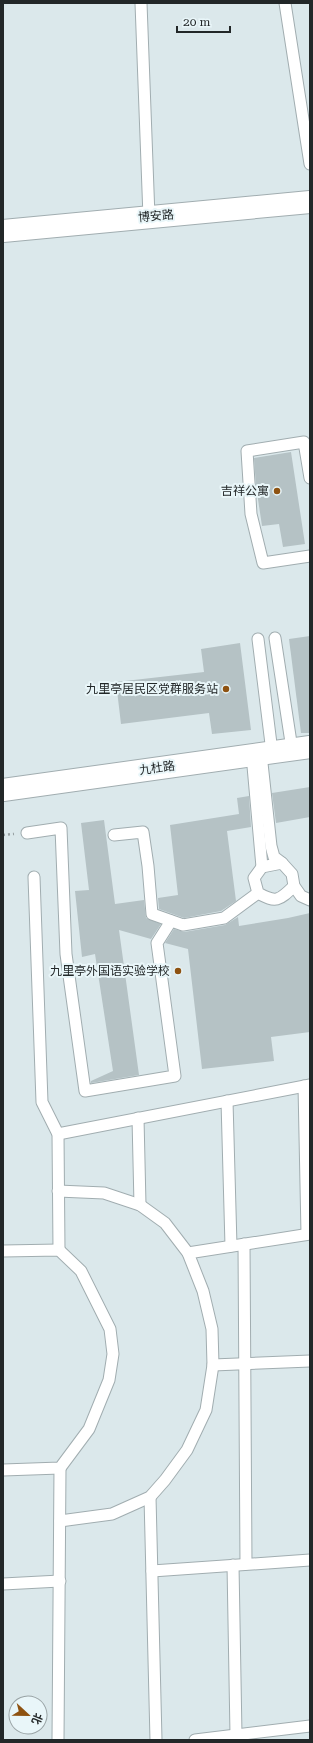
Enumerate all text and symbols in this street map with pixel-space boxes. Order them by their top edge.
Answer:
scale bar [177,8,230,34]
text: 20 m [183,15,210,29]
street label: 博安路 [137,207,175,225]
place label: 吉祥公寓 [221,484,269,498]
marker: 吉祥公寓 [272,486,282,496]
place label: 九里亭居民区党群服务站 [86,682,218,696]
marker: 九里亭居民区党群服务站 [221,684,231,694]
street label: 九杜路 [138,759,176,777]
place label: 九里亭外国语实验学校 [50,964,170,978]
marker: 九里亭外国语实验学校 [173,966,183,976]
north arrow [8,1695,48,1735]
text: 北 [29,1711,45,1726]

